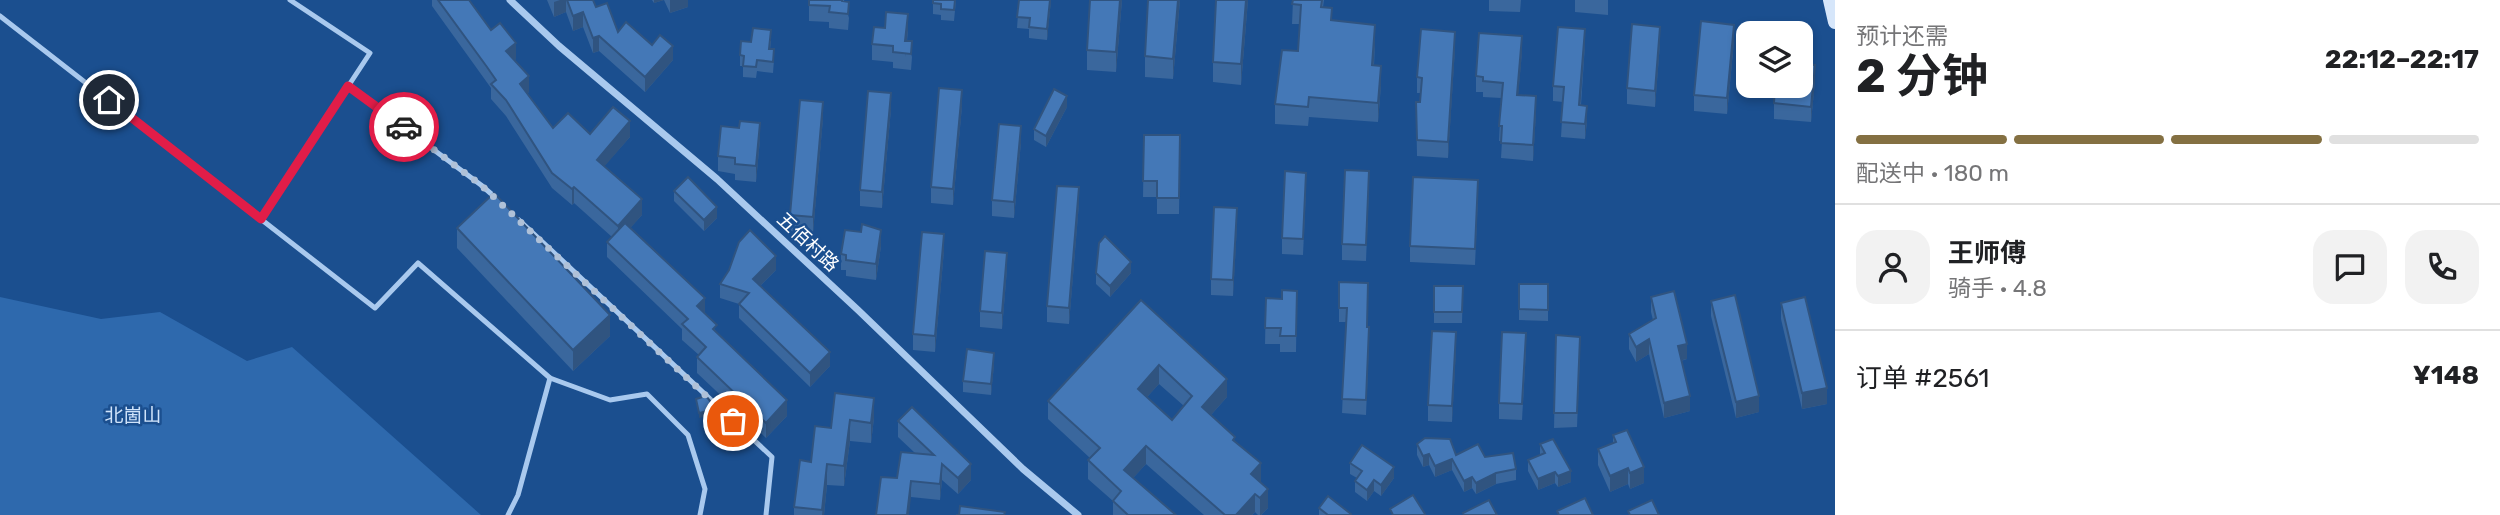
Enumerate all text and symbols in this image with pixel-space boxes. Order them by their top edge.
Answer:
map controls [1736,21,1813,98]
button: layers [1736,21,1813,98]
text: 预计还需 [1856,22,1948,50]
text: 22:12–22:17 [2325,44,2479,75]
text: 2 分钟 [1856,49,1988,104]
pin [79,70,139,130]
icon: home [90,81,128,119]
courier [369,92,439,162]
icon: car [385,108,423,146]
text: 配送中 · 180 m [1856,159,2009,187]
street label: 五佰村路 [772,208,844,276]
button: person [1856,230,1930,304]
button: chat [2313,230,2387,304]
button: phone [2405,230,2479,304]
text: 王师傅 [1948,238,2026,269]
text: 骑手 · 4.8 [1948,274,2047,302]
text: ¥148 [2413,360,2479,391]
text: 订单 #2561 [1856,363,1989,394]
pin [703,391,763,451]
icon: bag [714,402,752,440]
park label: 北崮山 [104,404,162,427]

